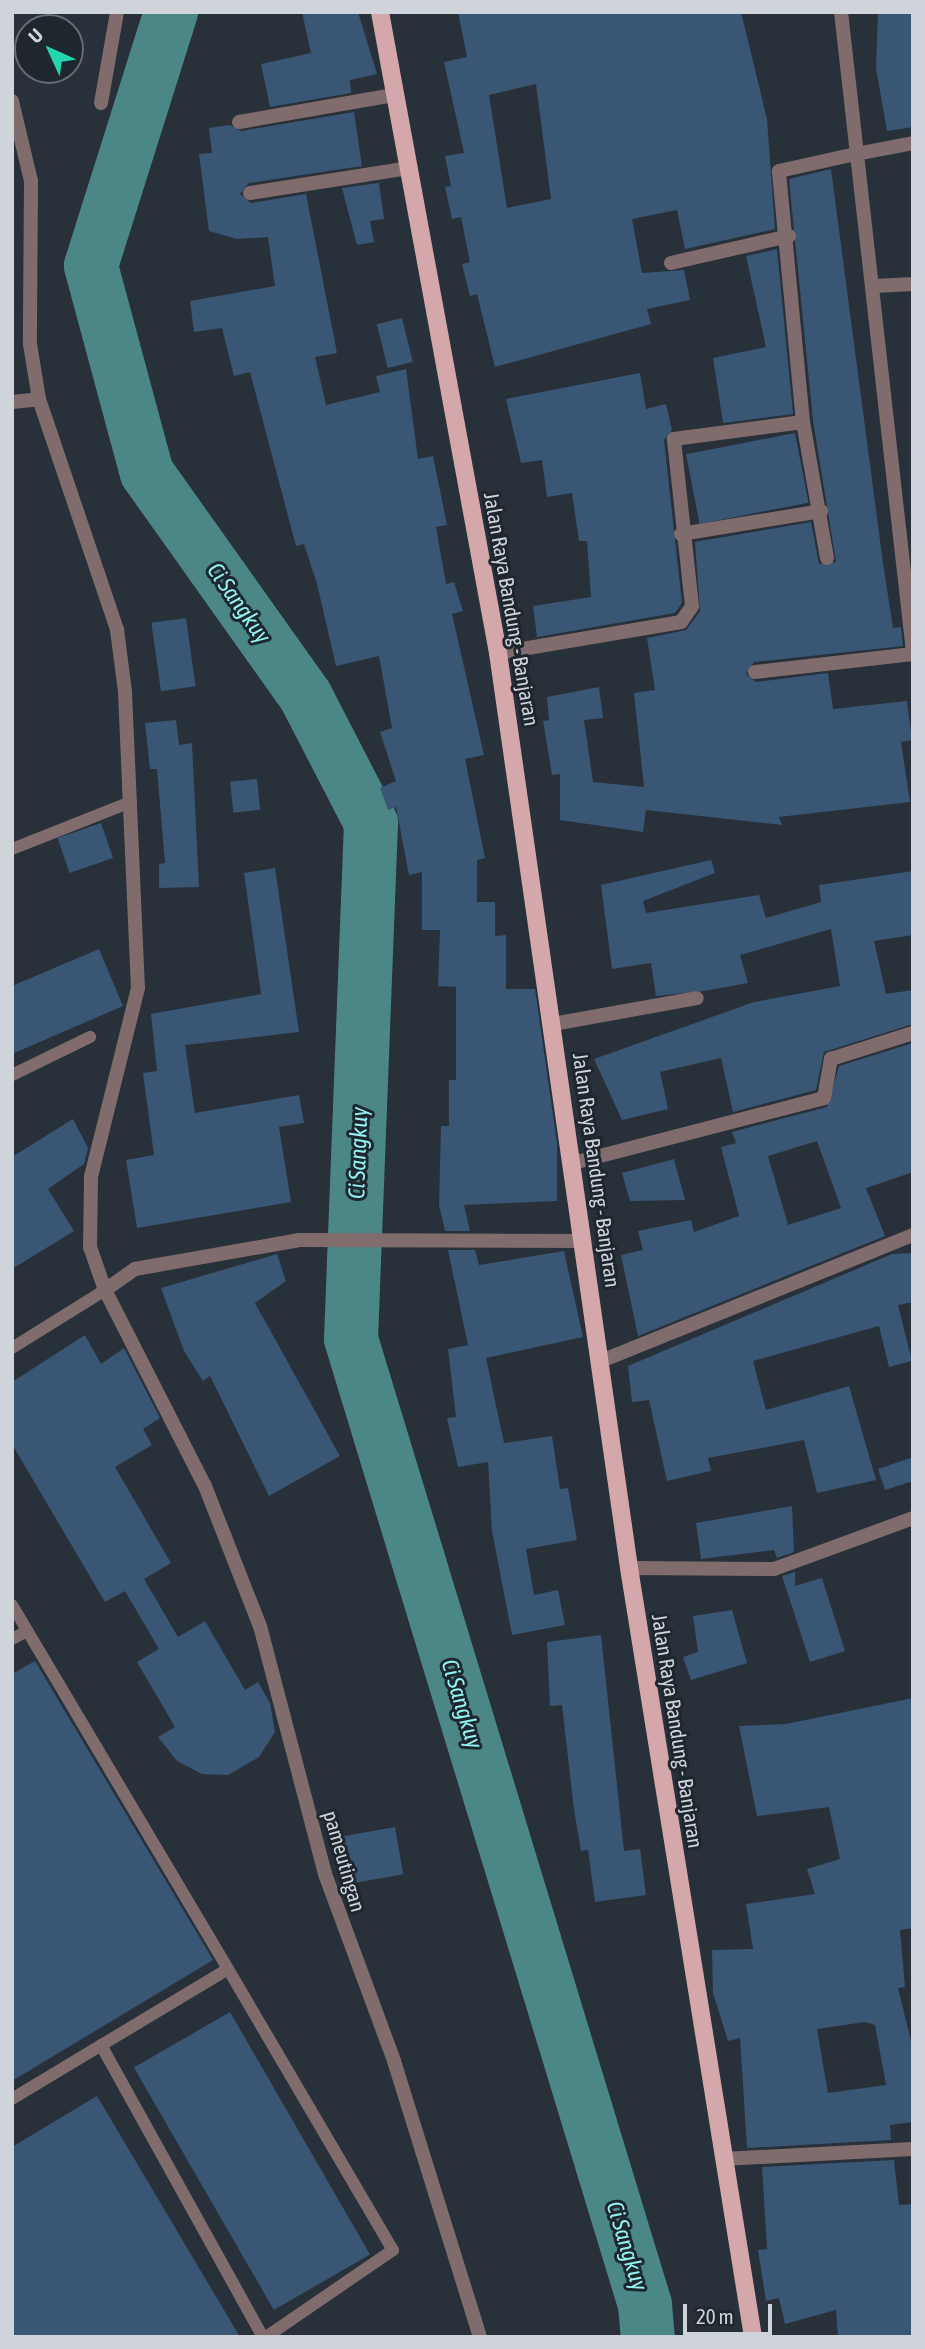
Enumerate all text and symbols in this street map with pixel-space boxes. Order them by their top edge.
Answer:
north arrow [14,14,84,84]
text: U [24,24,47,47]
street label: Jalan Raya Bandung - Banjaran [479,490,545,728]
water label: Ci Sangkuy [201,557,277,649]
street label: Jalan Raya Bandung - Banjaran [568,1051,626,1289]
water label: Ci Sangkuy [343,1107,373,1199]
street label: Jalan Raya Bandung - Banjaran [647,1612,709,1850]
water label: Ci Sangkuy [435,1656,489,1752]
street label: pameutingan [319,1807,371,1915]
water label: Ci Sangkuy [600,2198,654,2294]
scale bar [687,2290,776,2334]
text: 20 m [696,2304,734,2328]

